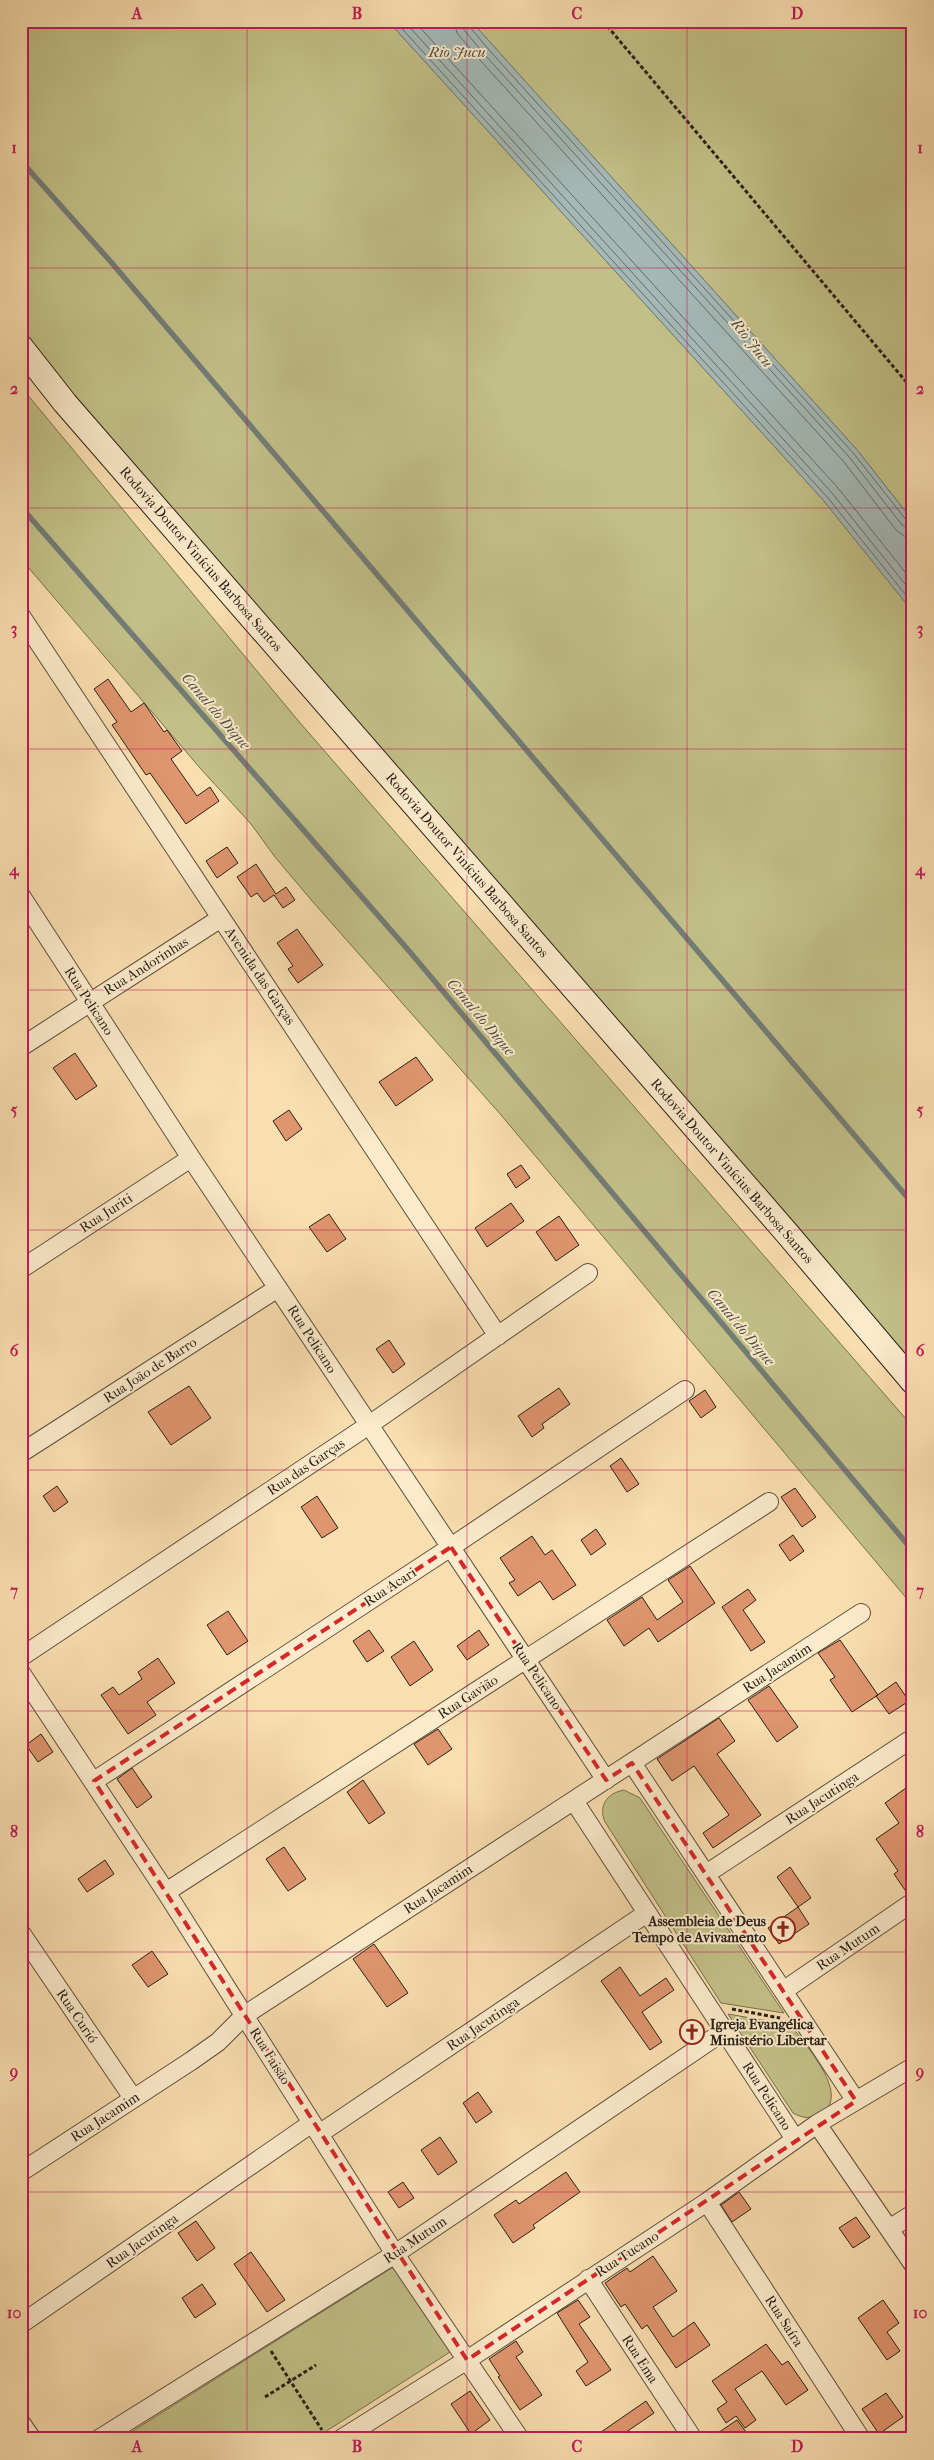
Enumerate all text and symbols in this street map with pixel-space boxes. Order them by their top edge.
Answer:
text: A [131,4,143,23]
text: B [352,4,362,23]
text: C [572,4,583,23]
text: D [791,4,803,23]
water label: Rio Jucu [428,43,486,61]
text: 1 [11,138,17,157]
text: 1 [917,138,923,157]
water label: Rio Jucu [727,314,777,371]
text: 2 [10,379,18,398]
text: 2 [916,379,924,398]
street label: Rodovia Doutor Vinícius Barbosa Santos [116,463,286,655]
text: 3 [11,619,17,639]
text: 3 [917,619,923,639]
water label: Canal do Dique [178,669,255,754]
street label: Rodovia Doutor Vinícius Barbosa Santos [382,769,552,961]
text: 4 [8,860,20,880]
text: 4 [914,860,926,880]
street label: Avenida das Garças [220,923,299,1028]
street label: Rua Andorinhas [100,933,192,999]
street label: Rua Pelicano [61,964,117,1038]
water label: Canal do Dique [444,975,519,1060]
street label: Rodovia Doutor Vinícius Barbosa Santos [647,1075,817,1267]
text: 5 [11,1100,18,1119]
text: 5 [917,1100,924,1119]
street label: Rua Juriti [76,1190,136,1236]
water label: Canal do Dique [704,1285,779,1370]
street label: Rua Pelicano [284,1302,340,1376]
street label: Rua João de Barro [100,1333,200,1407]
text: 6 [10,1341,19,1360]
text: 6 [916,1341,925,1360]
street label: Rua das Garças [264,1435,348,1499]
street label: Rua Acari [361,1564,419,1610]
text: 7 [9,1581,18,1600]
text: 7 [915,1581,924,1600]
street label: Rua Pelicano [508,1639,566,1713]
street label: Rua Jacamim [739,1639,815,1697]
street label: Rua Gavião [435,1671,501,1723]
street label: Rua Jacutinga [782,1768,862,1828]
text: 8 [10,1822,18,1841]
text: 8 [916,1822,924,1841]
street label: Rua Jacamim [400,1860,476,1918]
place label: Assembleia de Deus Tempo de Avivamento [631,1913,767,1946]
church icon: Assembleia de Deus Tempo de Avivamento [770,1916,796,1942]
street label: Rua Mutum [813,1920,883,1974]
street label: Rua Curió [53,1986,101,2046]
street label: Rua Jacutinga [443,1993,523,2055]
place label: Igreja Evangélica Ministério Libertar [709,2016,828,2049]
church icon: Igreja Evangélica Ministério Libertar [679,2019,705,2045]
street label: Rua Faisão [246,2024,294,2088]
street label: Rua Pelicano [739,2059,795,2133]
text: 9 [9,2062,18,2082]
text: 9 [915,2062,924,2082]
street label: Rua Jacamim [67,2088,143,2146]
street label: Rua Jacutinga [103,2210,182,2272]
street label: Rua Mutum [380,2213,450,2267]
street label: Rua Tucano [592,2227,662,2281]
street label: Rua Saíra [761,2292,807,2350]
text: 10 [7,2303,21,2322]
text: 10 [913,2303,927,2322]
street label: Rua Ema [618,2332,662,2387]
text: A [131,2437,143,2456]
text: B [352,2437,362,2456]
text: C [572,2437,583,2456]
text: D [791,2437,803,2456]

